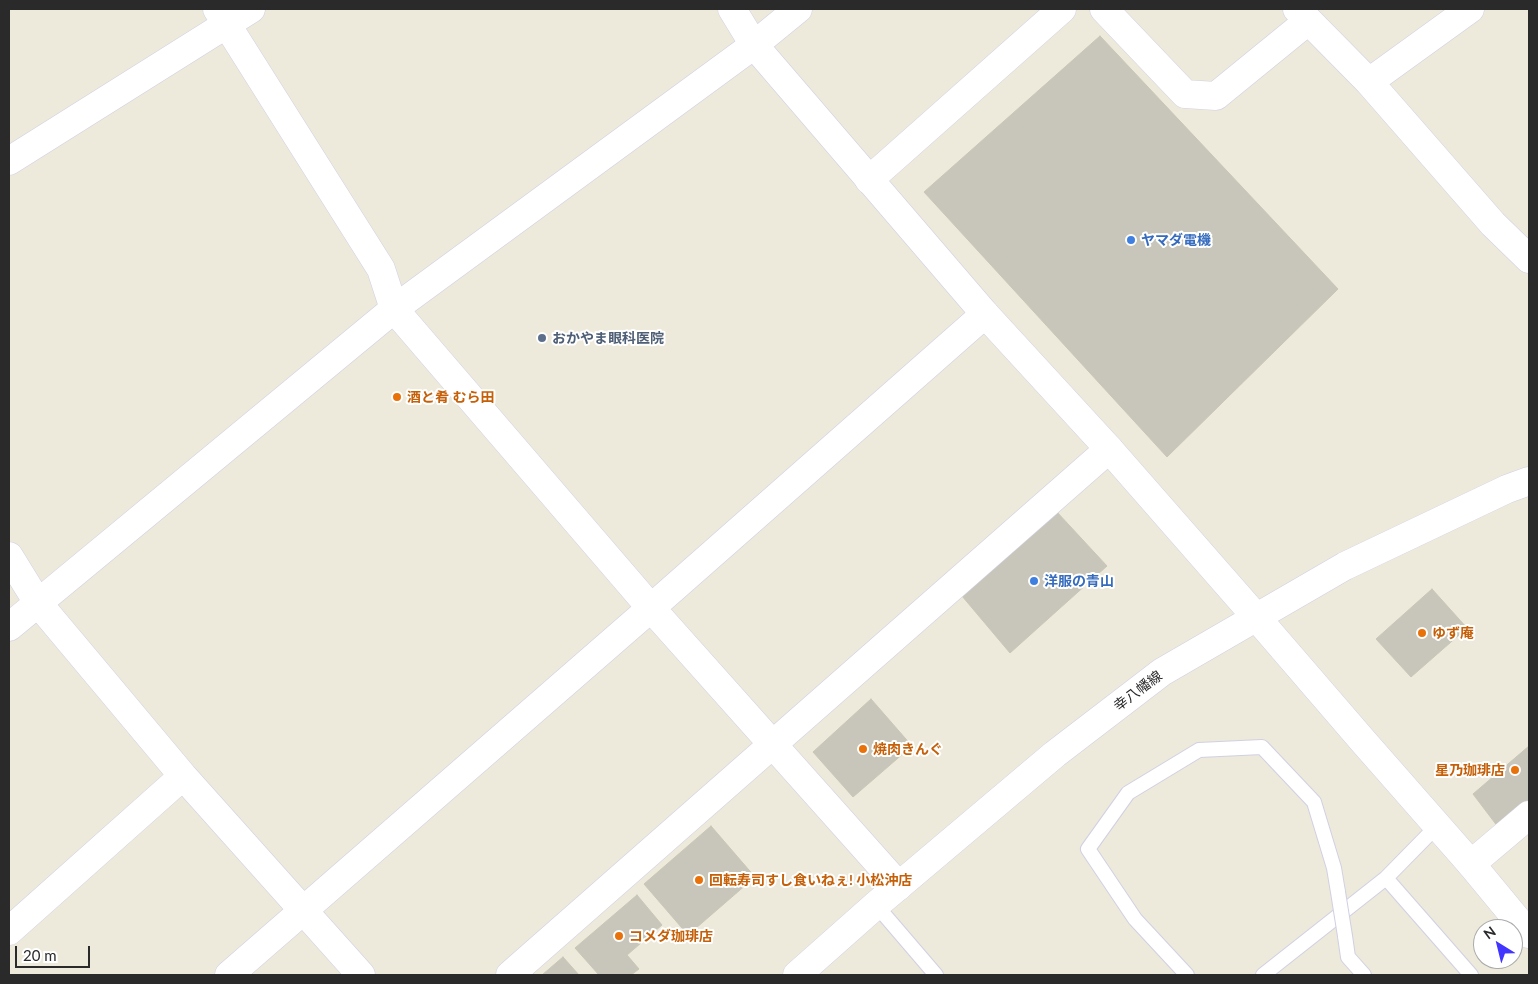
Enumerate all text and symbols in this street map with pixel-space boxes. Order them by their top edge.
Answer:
place label: ヤマダ電機 [1141,232,1211,248]
marker: ヤマダ電機 [1125,234,1137,246]
place label: おかやま眼科医院 [552,330,664,346]
marker: おかやま眼科医院 [536,332,548,344]
place label: 酒と肴 むら田 [407,389,494,405]
marker: 酒と肴 むら田 [391,391,403,403]
place label: 洋服の青山 [1044,573,1114,589]
marker: 洋服の青山 [1028,575,1040,587]
place label: ゆず庵 [1432,625,1474,641]
marker: ゆず庵 [1416,627,1428,639]
street label: 幸八幡線 [1111,667,1165,715]
place label: 焼肉きんぐ [873,741,943,757]
marker: 焼肉きんぐ [857,743,869,755]
place label: 星乃珈琲店 [1435,762,1505,778]
marker: 星乃珈琲店 [1509,764,1521,776]
place label: 回転寿司すし食いねぇ! 小松沖店 [709,872,912,888]
marker: 回転寿司すし食いねぇ! 小松沖店 [693,874,705,886]
north arrow [1473,919,1523,969]
text: N [1480,922,1499,942]
place label: コメダ珈琲店 [629,928,713,944]
marker: コメダ珈琲店 [613,930,625,942]
scale bar [18,936,92,968]
text: 20 m [23,946,57,964]

